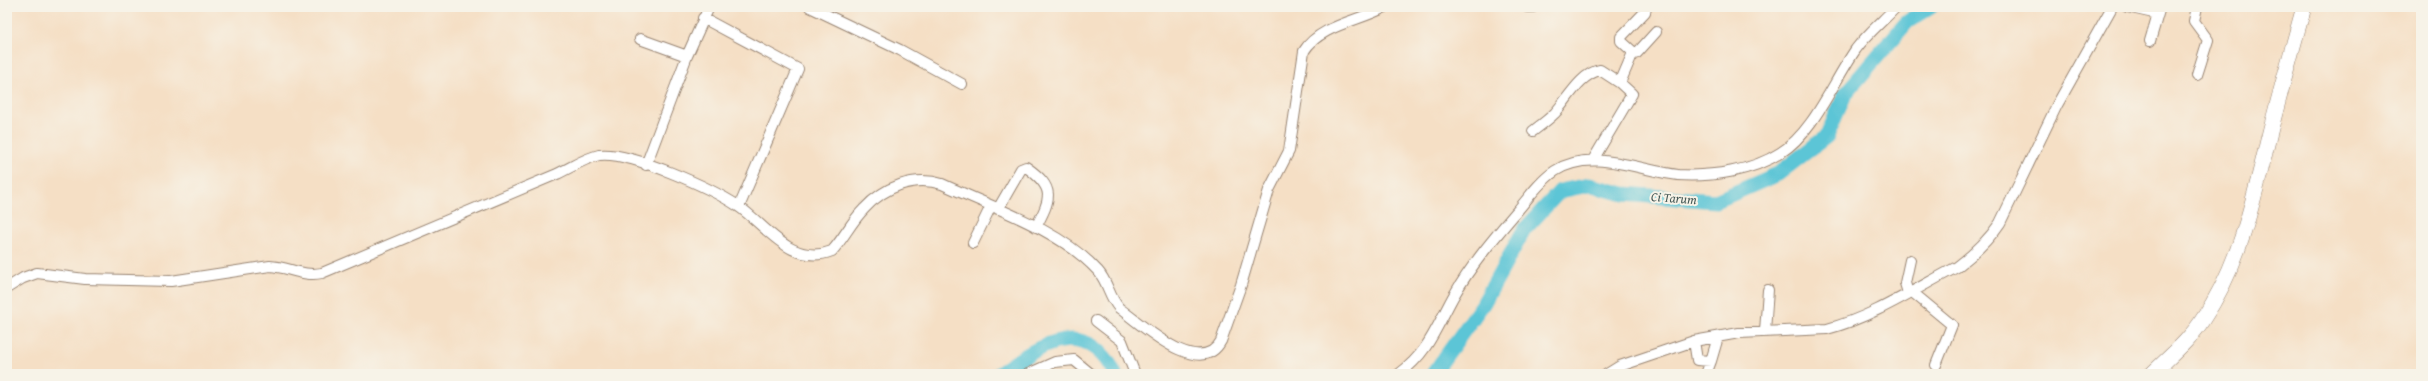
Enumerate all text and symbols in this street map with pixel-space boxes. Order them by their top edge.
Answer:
water label: Ci Tarum [1650,187,1698,209]

